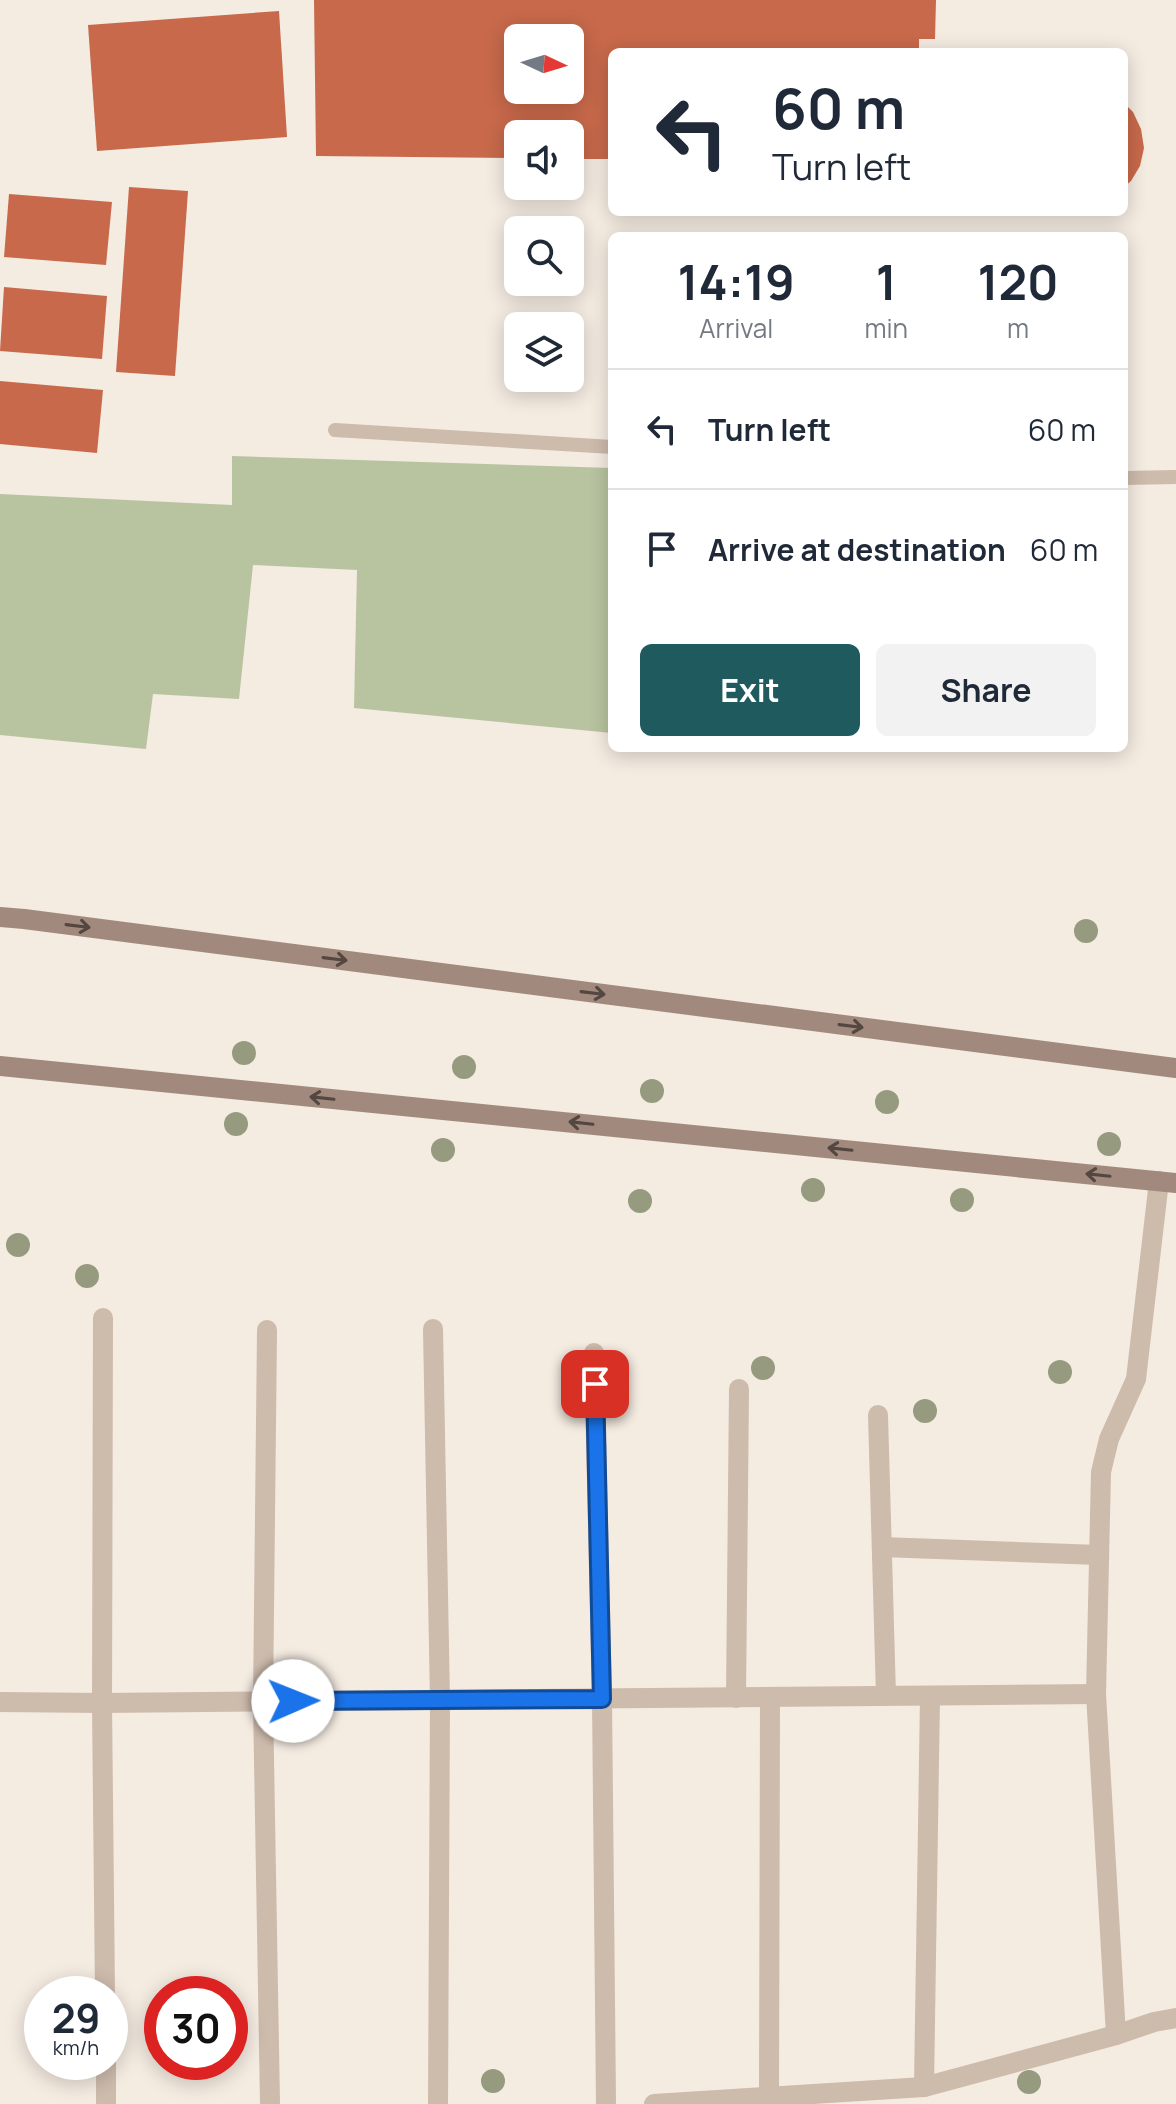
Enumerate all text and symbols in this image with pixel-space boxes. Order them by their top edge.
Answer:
north arrow [504,24,584,104]
map controls [504,24,584,392]
text: 60 m [772,69,905,146]
icon: left [640,80,744,184]
button: sound [504,120,584,200]
text: Turn left [772,142,911,191]
button: search [504,216,584,296]
text: 14:19 [677,249,795,314]
text: 1 [876,249,897,314]
text: 120 [977,249,1059,314]
text: Arrival [699,310,773,346]
text: min [864,310,908,346]
text: m [1007,310,1029,346]
button: layers [504,312,584,392]
icon: left [640,407,684,451]
text: Turn left [708,409,831,450]
text: 60 m [1028,409,1096,450]
icon: arrive [640,527,684,571]
text: Arrive at destination [708,529,1006,570]
text: 60 m [1030,529,1098,570]
button: Exit [640,644,860,736]
button: Share [876,644,1096,736]
one-way arrow [64,919,90,934]
one-way arrow [321,952,348,967]
one-way arrow [580,986,605,1001]
one-way arrow [837,1019,864,1034]
one-way arrow [309,1090,336,1105]
one-way arrow [568,1116,595,1131]
one-way arrow [827,1142,854,1157]
one-way arrow [1085,1167,1112,1182]
pin [561,1350,629,1418]
icon: arrive [573,1362,617,1406]
position arrow [251,1659,335,1743]
speed limit sign: 30 [144,1976,248,2080]
text: 29 [52,1990,100,2045]
text: km/h [53,2034,99,2061]

